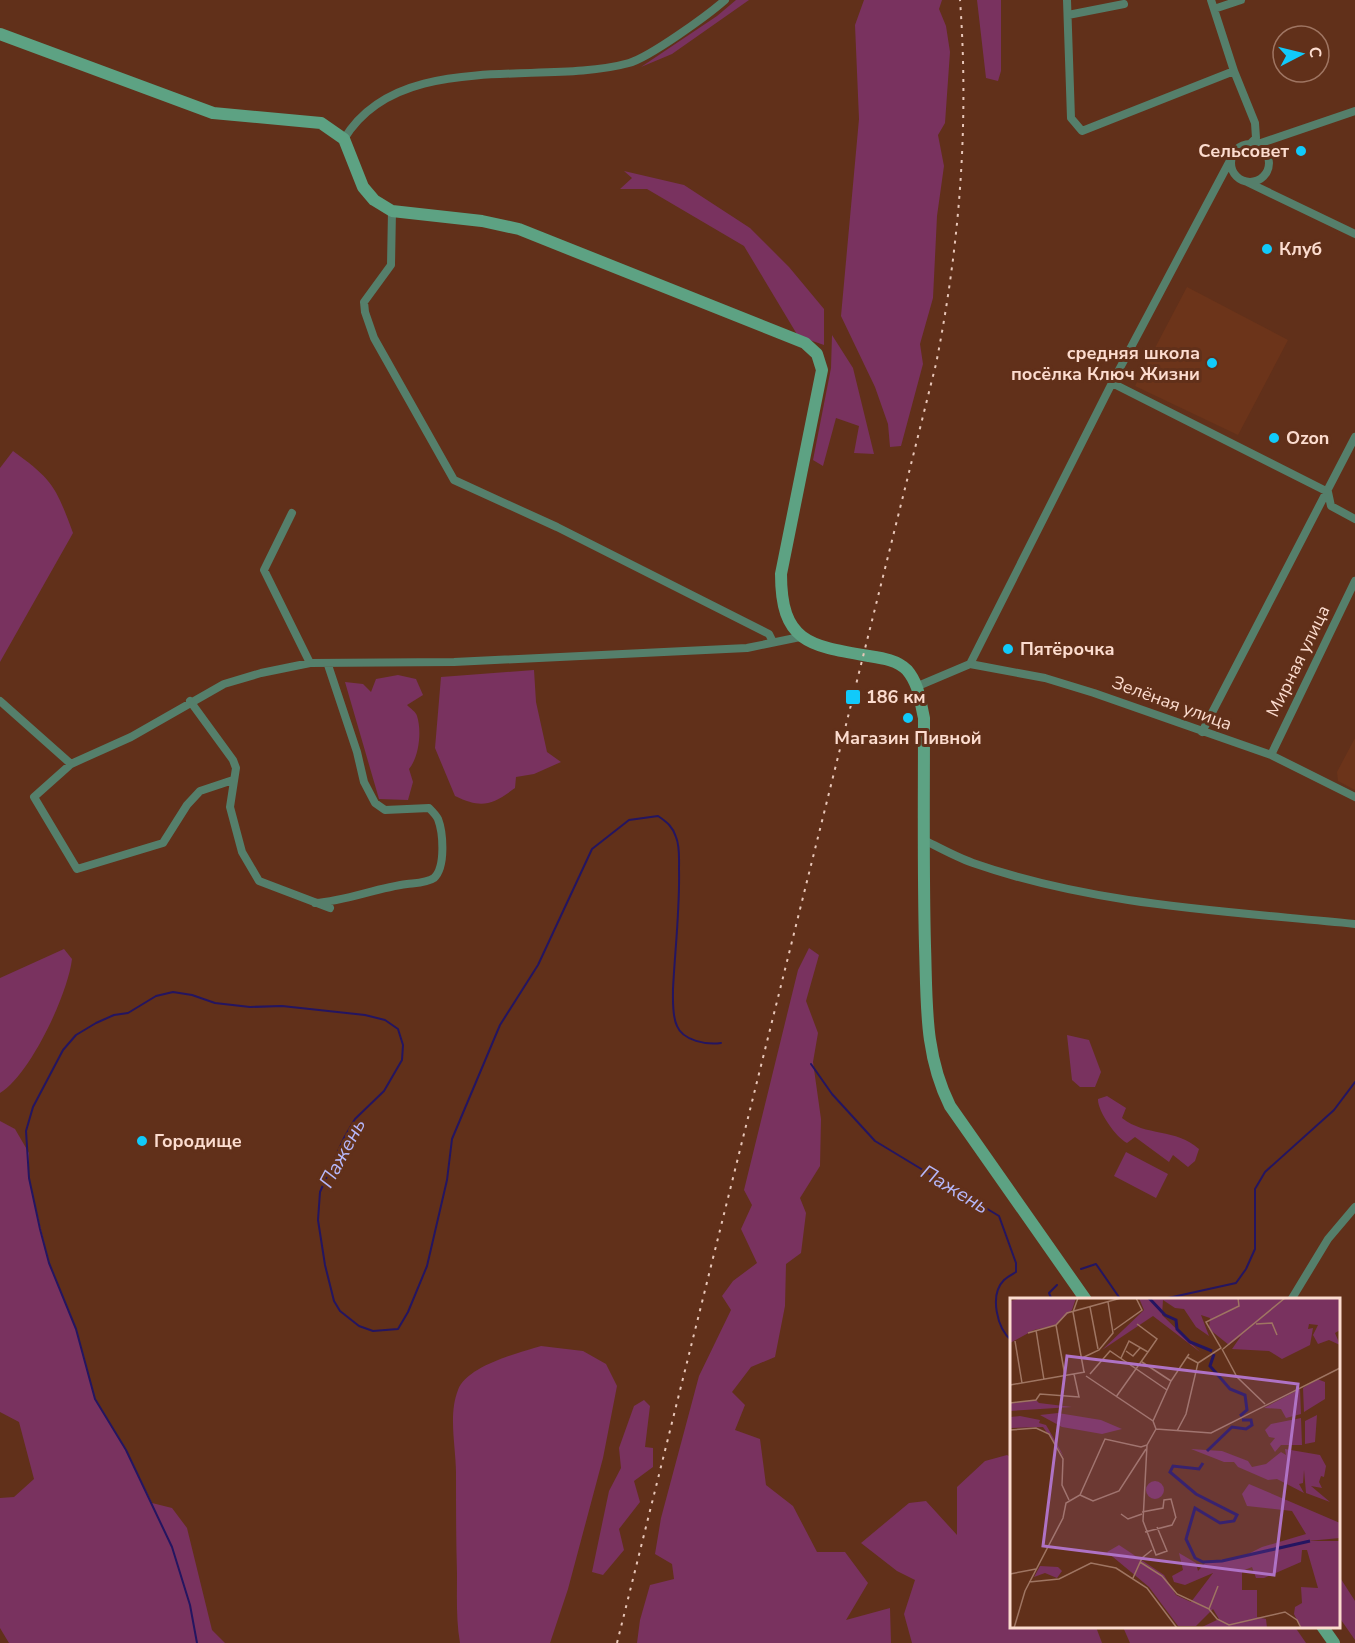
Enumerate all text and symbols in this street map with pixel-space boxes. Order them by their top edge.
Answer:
north arrow [1271,24,1331,84]
text: С [1303,46,1326,59]
place label: Сельсовет [1198,139,1289,163]
marker: Сельсовет [1294,144,1308,158]
place label: Клуб [1279,237,1322,261]
marker: Клуб [1260,242,1274,256]
place label: средняя школа посёлка Ключ Жизни [1011,341,1200,386]
marker: средняя школа посёлка Ключ Жизни [1205,356,1219,370]
place label: Ozon [1286,426,1329,450]
marker: Ozon [1267,431,1281,445]
street label: Мирная улица [1261,601,1335,721]
place label: Пятёрочка [1020,637,1115,661]
marker: Пятёрочка [1001,642,1015,656]
street label: Зелёная улица [1109,670,1235,736]
place label: 186 км [866,685,926,709]
marker: 186 км [844,688,862,706]
marker: Магазин Пивной [901,711,915,725]
place label: Магазин Пивной [834,726,982,750]
water label: Пажень [313,1114,372,1193]
place label: Городище [154,1129,242,1153]
marker: Городище [135,1134,149,1148]
water label: Пажень [916,1159,994,1220]
inset map [1010,1298,1340,1628]

